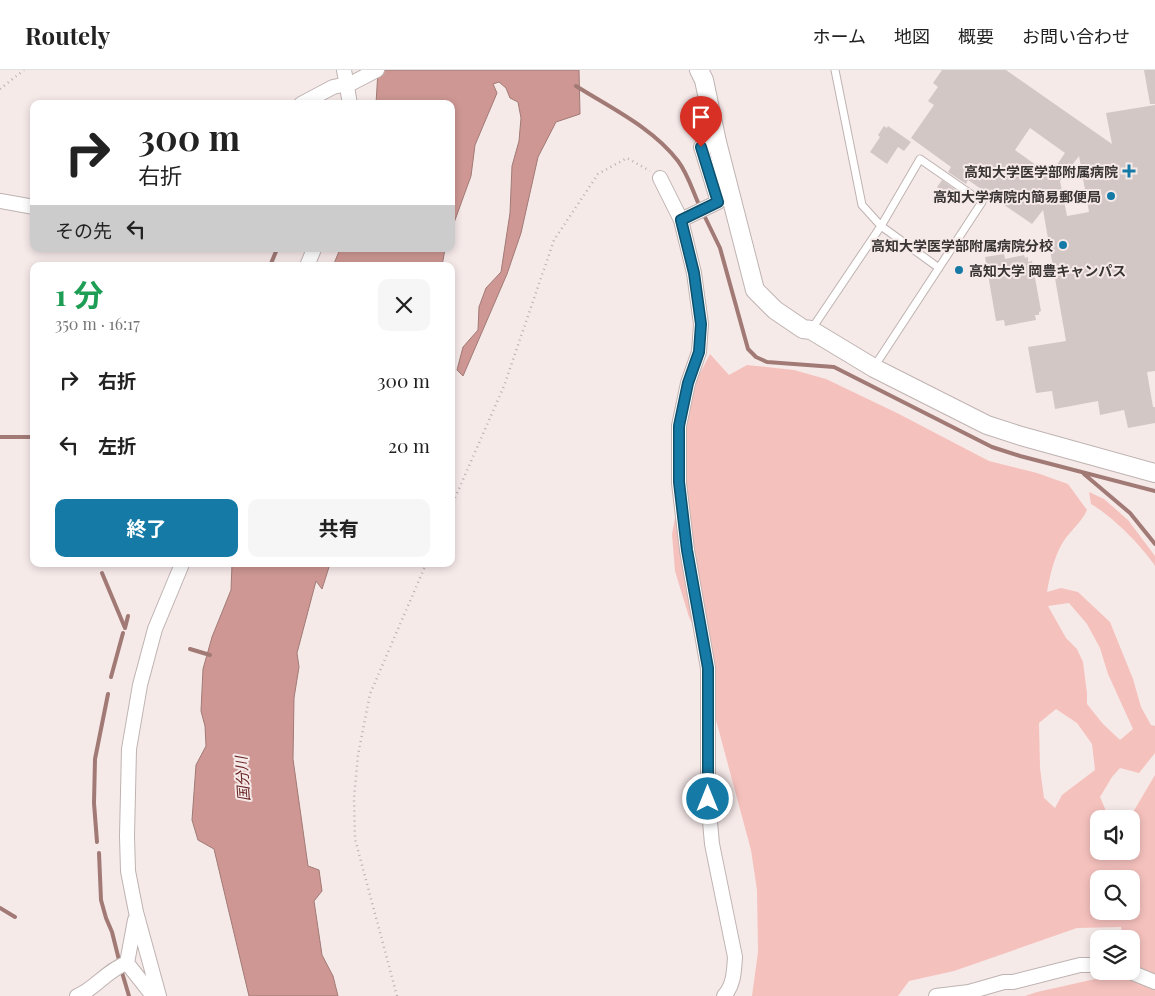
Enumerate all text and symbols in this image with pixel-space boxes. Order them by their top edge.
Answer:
text: Routely [25,19,110,51]
text: ホーム [813,24,866,48]
text: 地図 [894,24,930,48]
text: 概要 [958,24,994,48]
text: お問い合わせ [1022,24,1130,48]
pin [680,96,722,147]
icon: arrive [687,103,715,131]
text: 300 m [138,113,240,160]
icon: right [55,120,120,185]
text: 右折 [138,160,182,190]
place label: 高知大学医学部附属病院 [964,162,1118,181]
marker: 高知大学医学部附属病院 [1122,164,1136,178]
place label: 高知大学病院内簡易郵便局 [933,187,1101,206]
marker: 高知大学病院内簡易郵便局 [1105,190,1117,202]
icon: left [122,215,150,243]
text: その先 [55,217,112,243]
place label: 高知大学医学部附属病院分校 [871,236,1053,255]
marker: 高知大学医学部附属病院分校 [1057,239,1069,251]
place label: 高知大学 岡豊キャンパス [969,261,1126,280]
marker: 高知大学 岡豊キャンパス [953,264,965,276]
text: 1 分 [55,274,103,314]
button: close [378,279,430,331]
text: 350 m · 16:17 [55,313,140,334]
icon: right [55,366,83,394]
text: 右折 [98,367,136,393]
text: 300 m [377,367,430,393]
icon: left [55,431,83,459]
text: 左折 [98,432,136,458]
text: 20 m [388,432,430,458]
button: 終了 [55,499,238,557]
button: 共有 [248,499,430,557]
water label: 国分川 [230,754,254,802]
position arrow [681,772,733,824]
map controls [1090,810,1140,980]
button: sound [1090,810,1140,860]
button: search [1090,870,1140,920]
button: layers [1090,930,1140,980]

